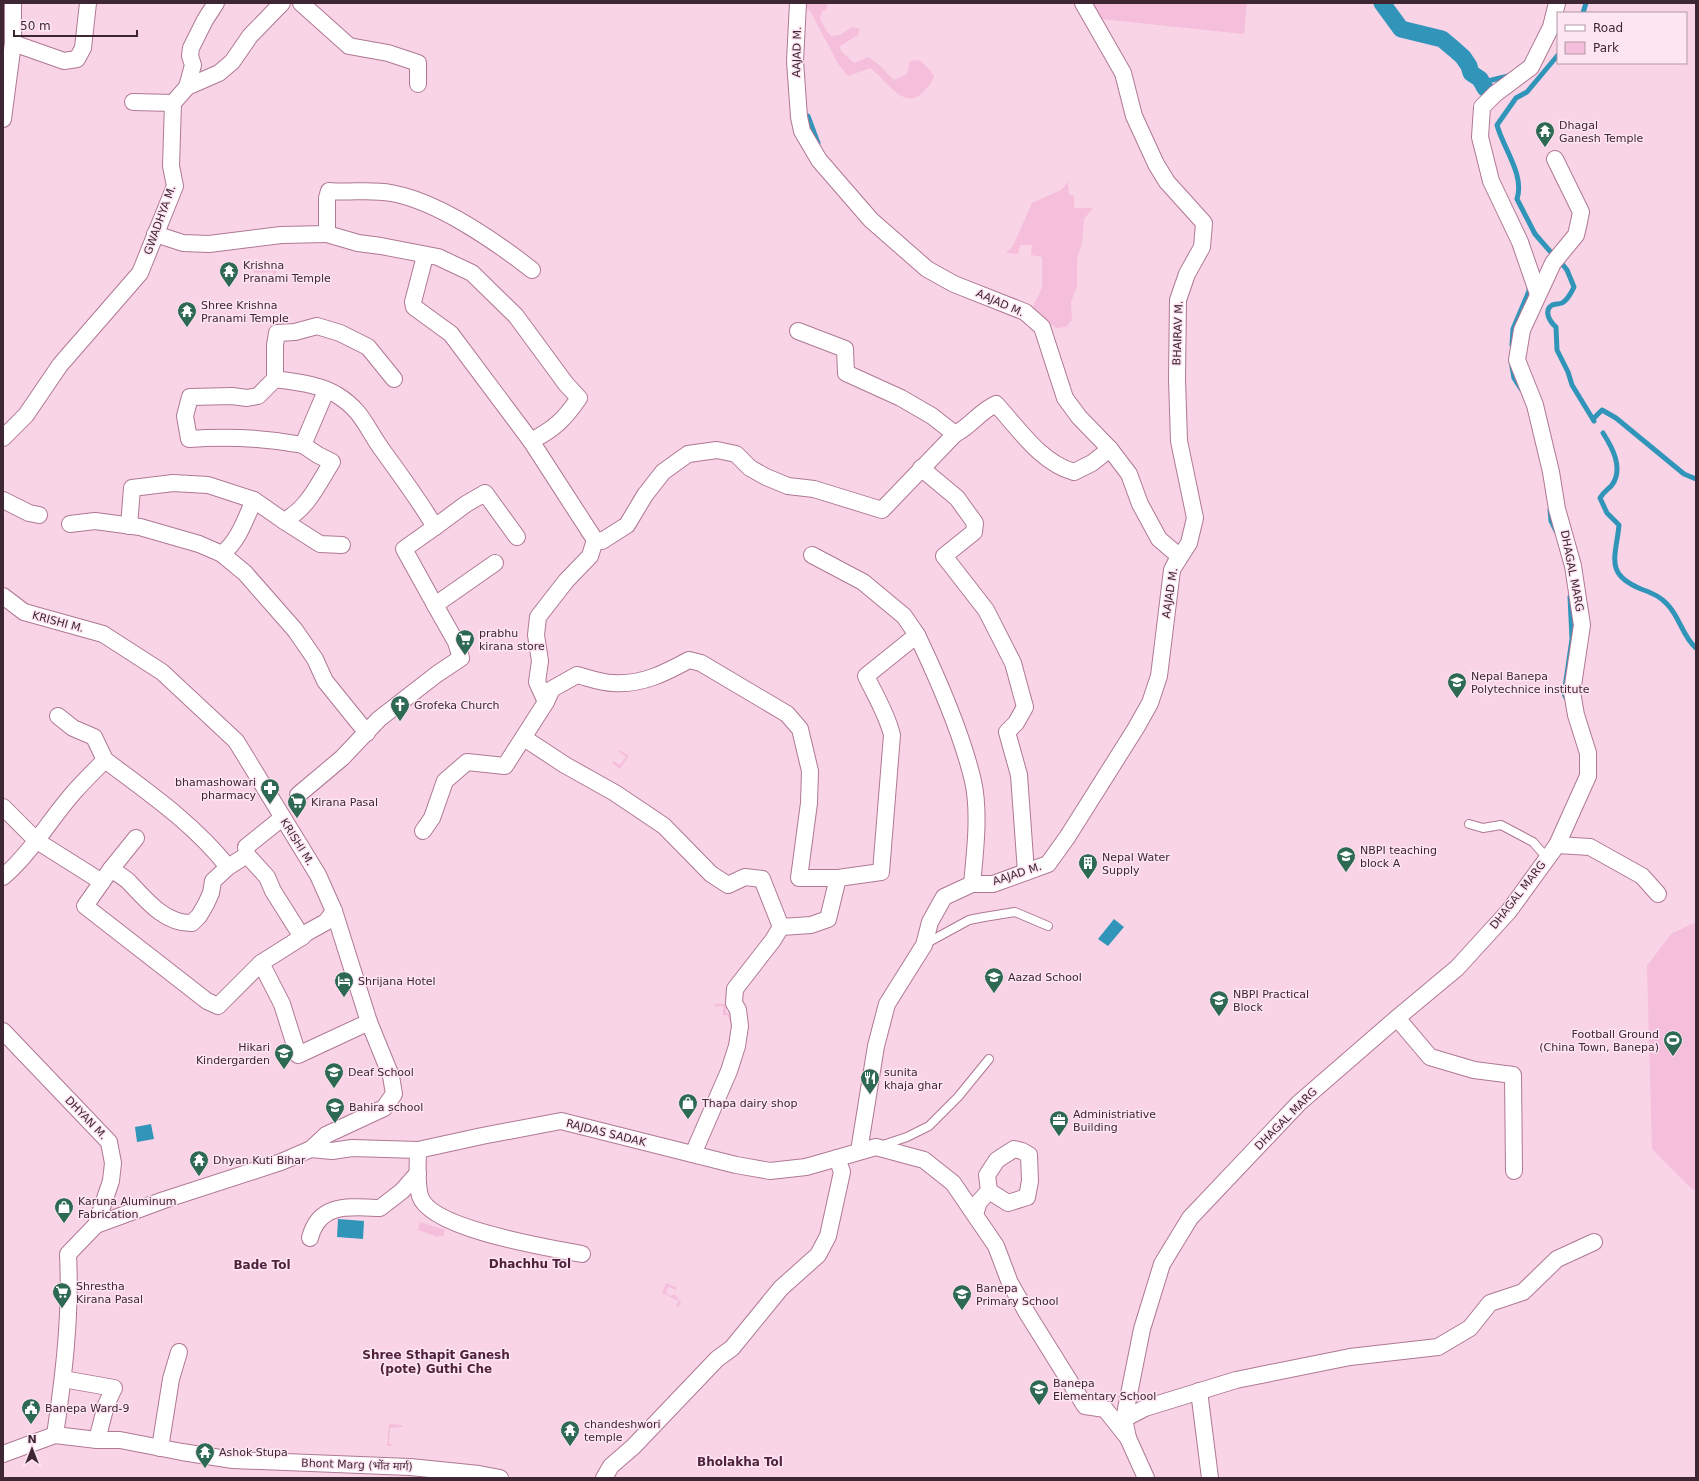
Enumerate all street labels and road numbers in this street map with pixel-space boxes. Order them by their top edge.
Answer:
street label: AAJAD M. [790,26,804,78]
street label: GWADHYA M. [141,184,179,256]
street label: AAJAD M. [974,287,1026,319]
street label: BHAIRAV M. [1170,300,1186,366]
street label: DHAGAL MARG [1558,529,1586,613]
street label: AAJAD M. [1160,567,1180,619]
street label: KRISHI M. [31,609,85,635]
street label: KRISHI M. [277,816,317,868]
street label: DHAGAL MARG [1487,858,1549,932]
street label: AAJAD M. [991,860,1043,888]
street label: DHAGAL MARG [1252,1085,1320,1153]
street label: DHYAN M. [62,1094,110,1142]
street label: RAJDAS SADAK [565,1117,648,1149]
street label: Bhont Marg (भाेंत मार्ग) [301,1457,413,1473]

